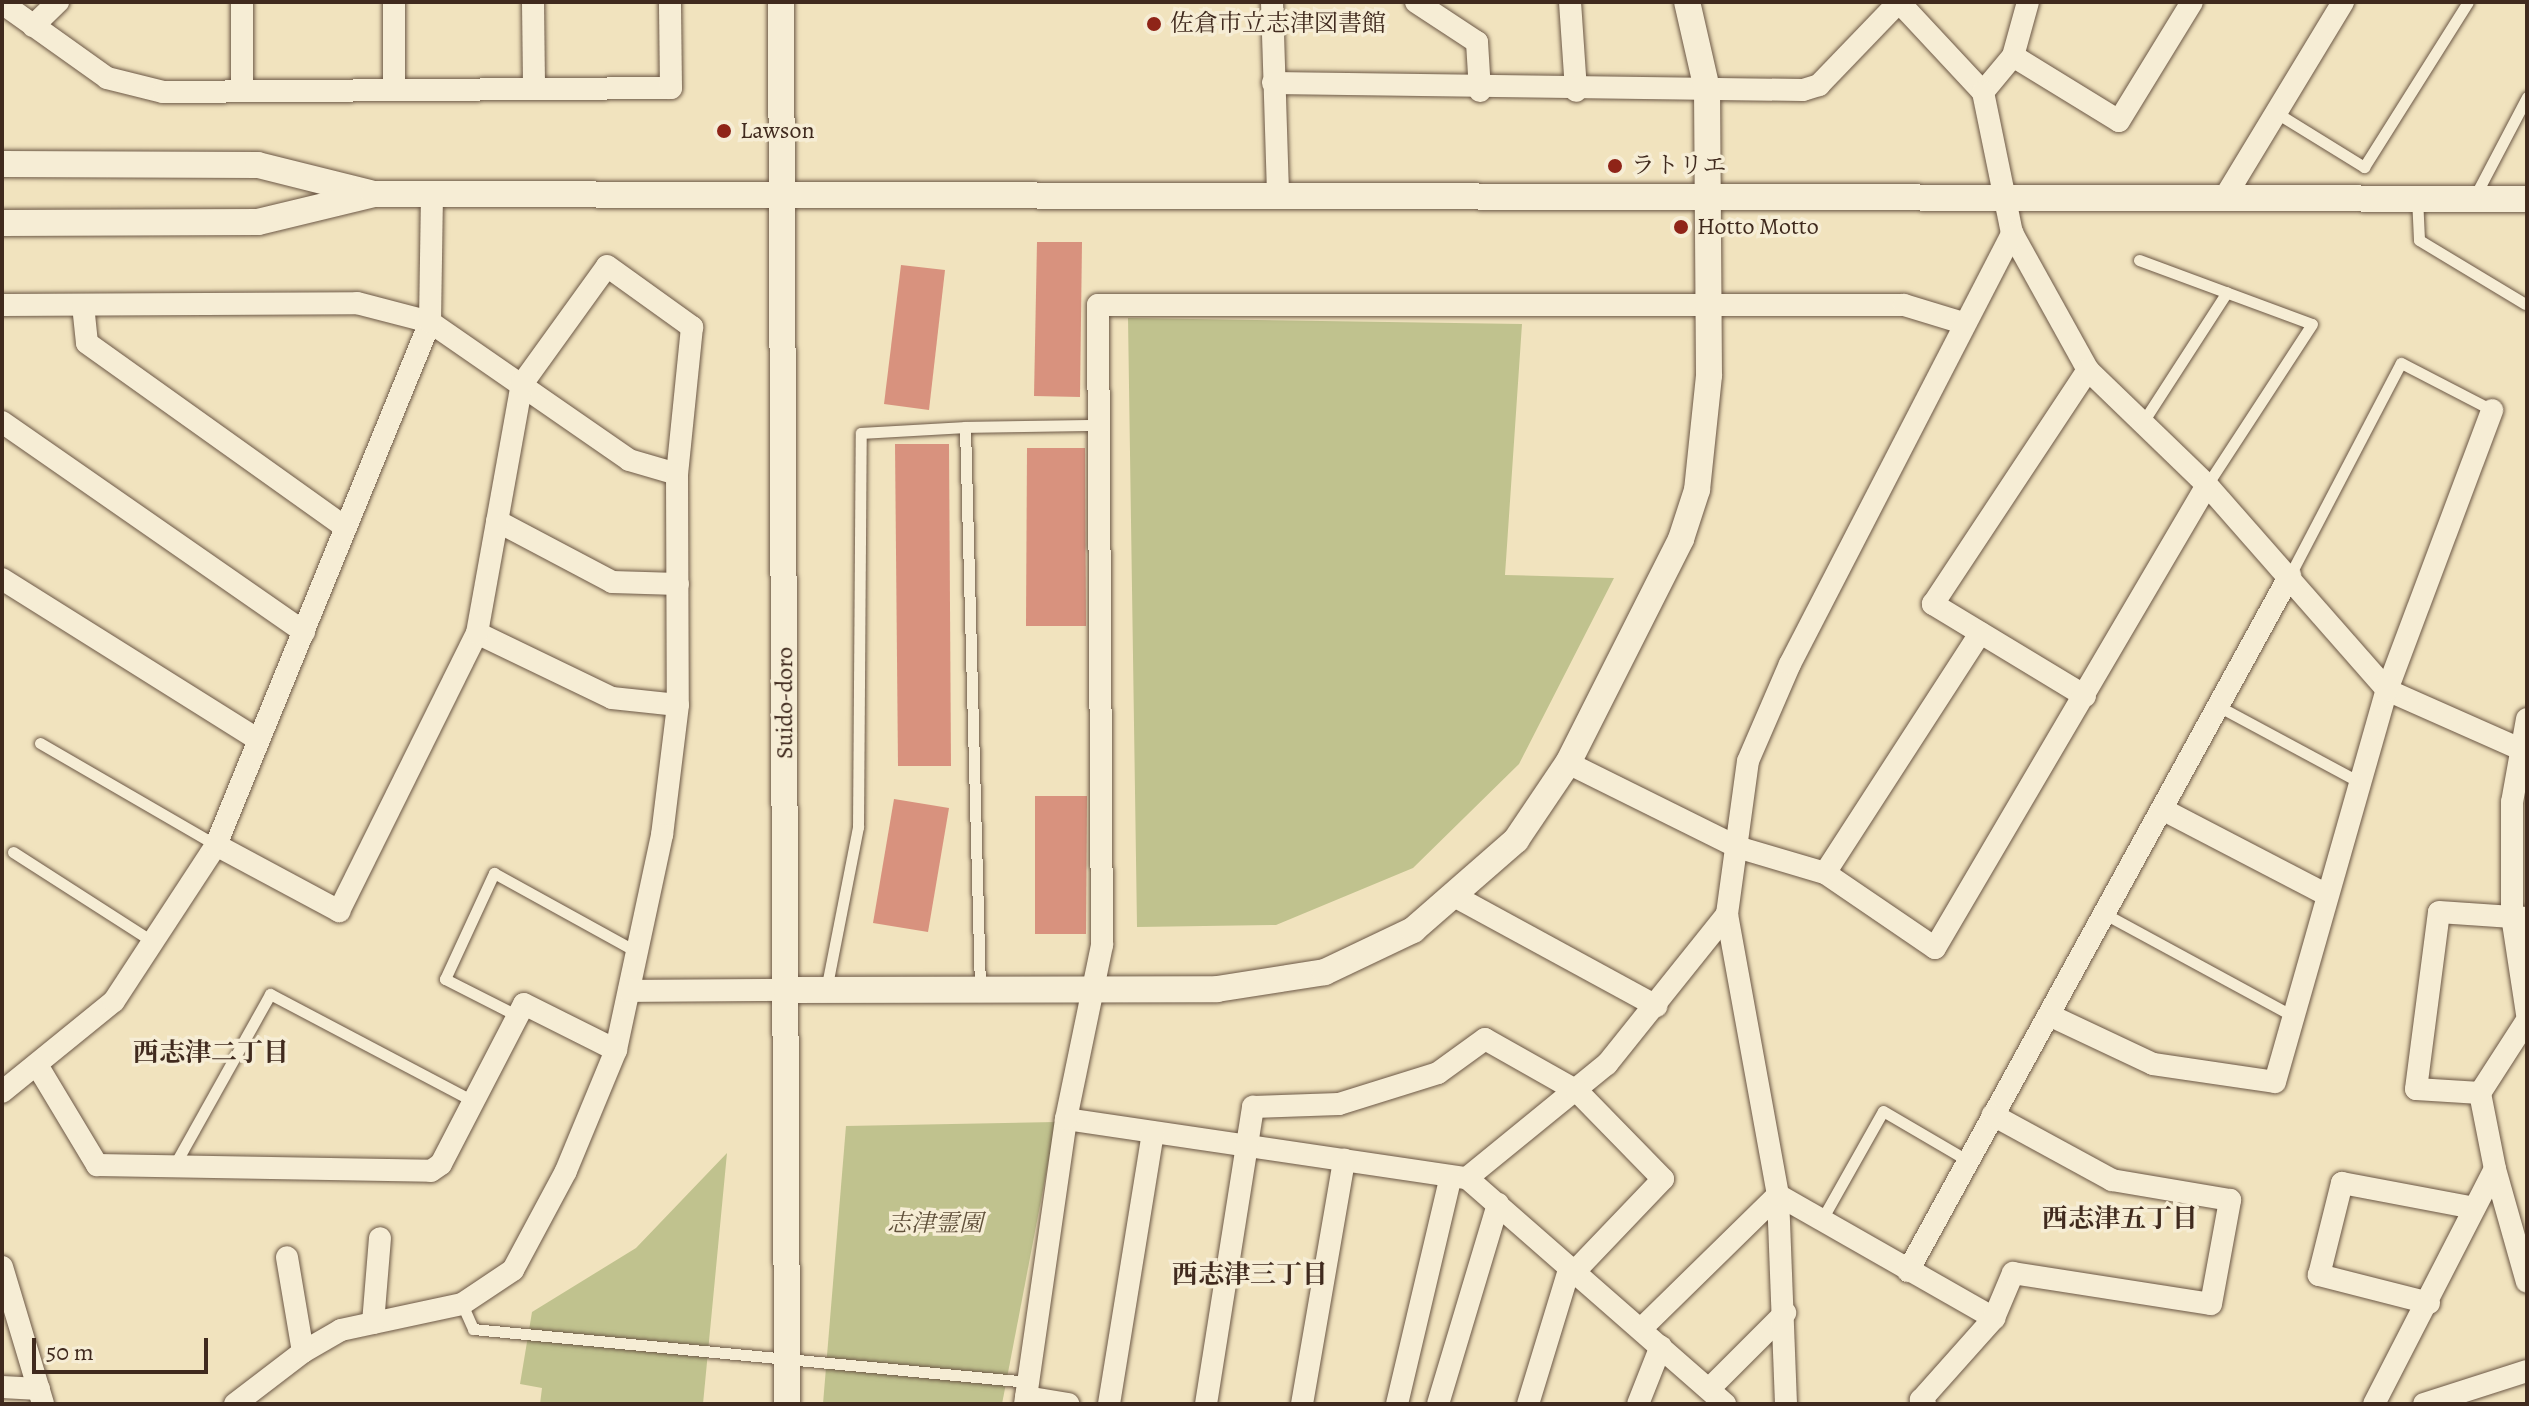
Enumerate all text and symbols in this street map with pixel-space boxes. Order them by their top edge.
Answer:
place label: 佐倉市立志津図書館 [1170,10,1386,38]
marker: 佐倉市立志津図書館 [1145,15,1163,33]
place label: Lawson [740,117,815,145]
marker: Lawson [715,122,733,140]
place label: ラトリエ [1631,152,1727,180]
marker: ラトリエ [1606,157,1624,175]
place label: Hotto Motto [1697,213,1819,241]
marker: Hotto Motto [1672,218,1690,236]
street label: Suido-doro [771,647,799,759]
district label: 西志津二丁目 [133,1037,289,1069]
district label: 西志津五丁目 [2042,1203,2198,1235]
park label: 志津霊園 [887,1210,983,1238]
district label: 西志津三丁目 [1172,1259,1328,1291]
scale bar [36,1322,212,1372]
text: 50 m [46,1336,94,1368]

